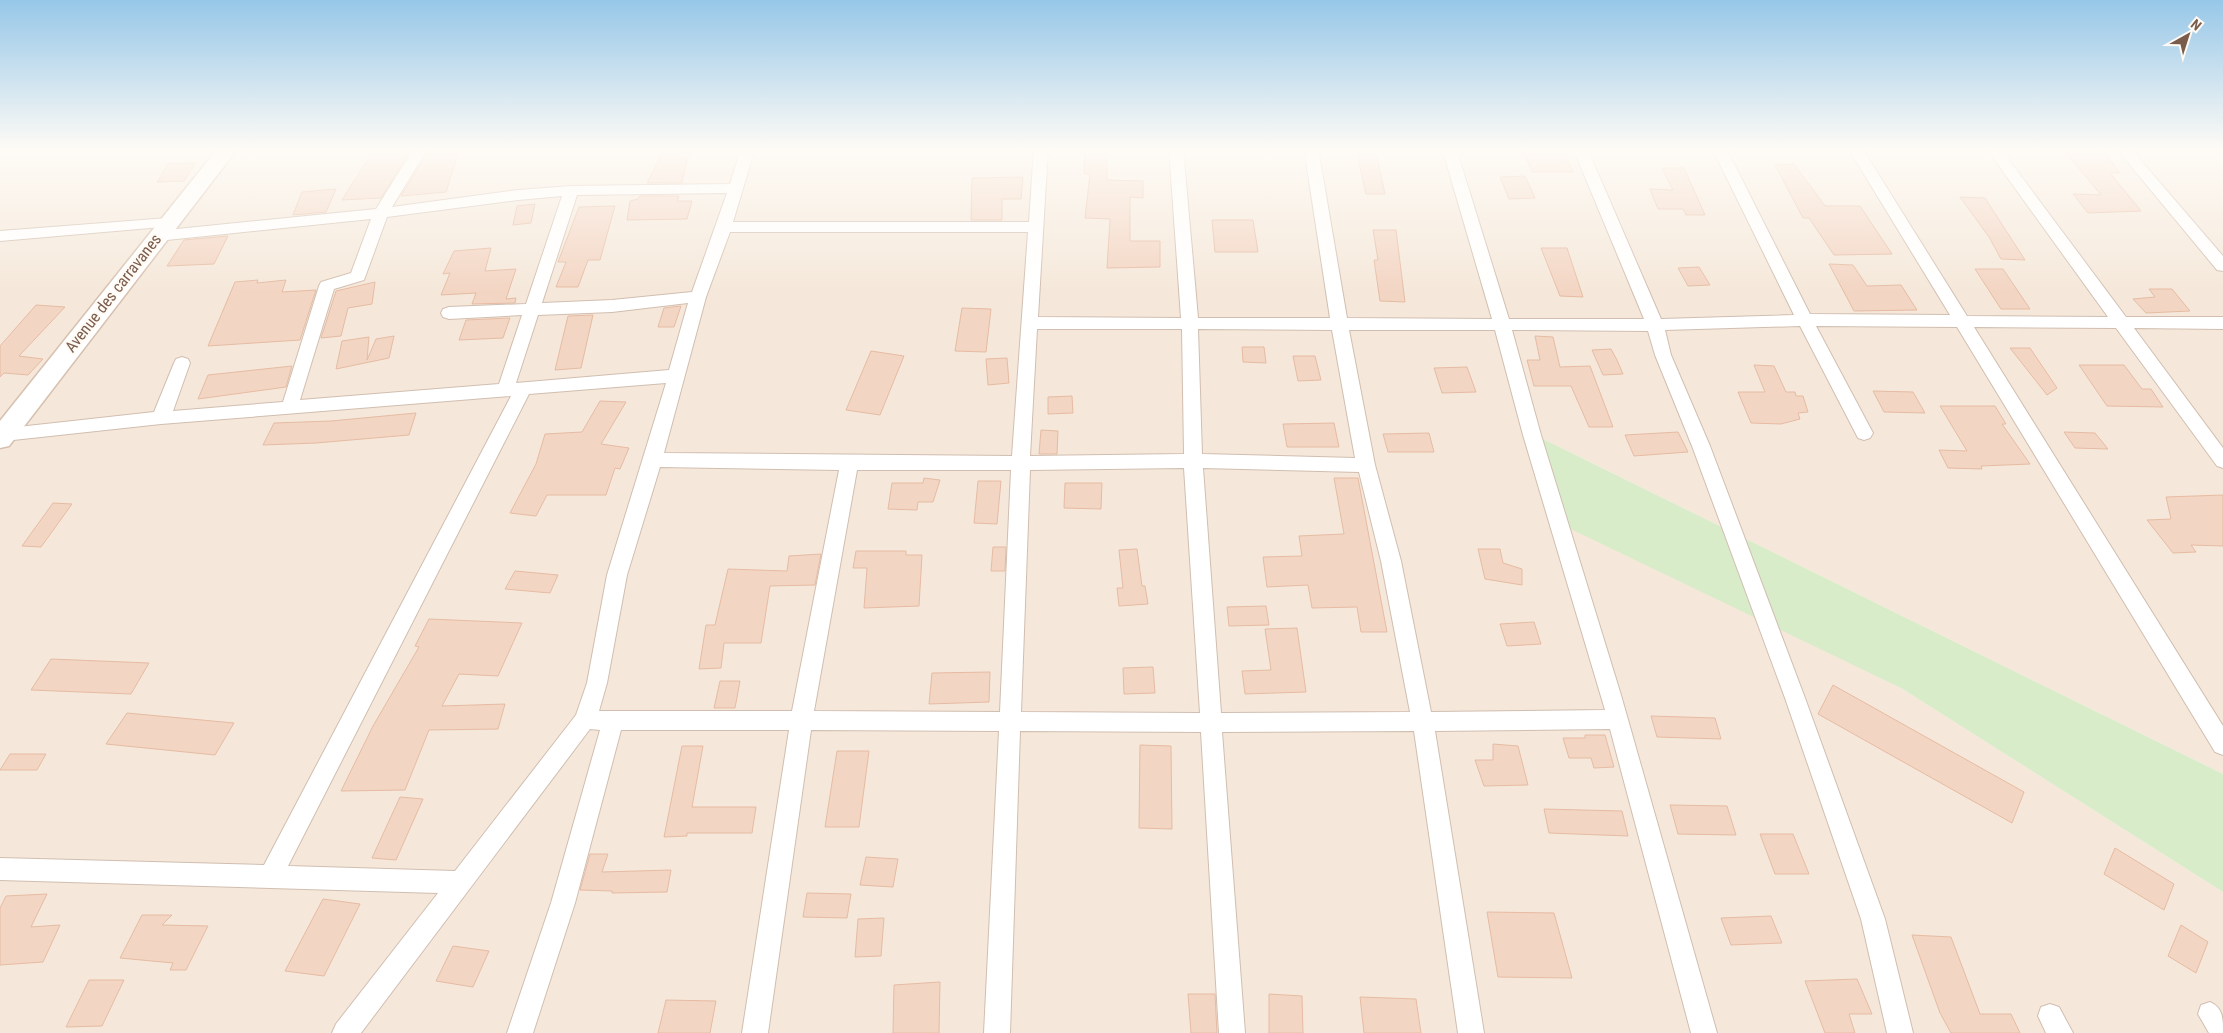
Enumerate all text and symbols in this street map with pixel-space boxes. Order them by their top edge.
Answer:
north arrow [2163,10,2213,60]
text: N [2188,16,2205,34]
street label: Avenue des carravanes [61,230,165,356]

